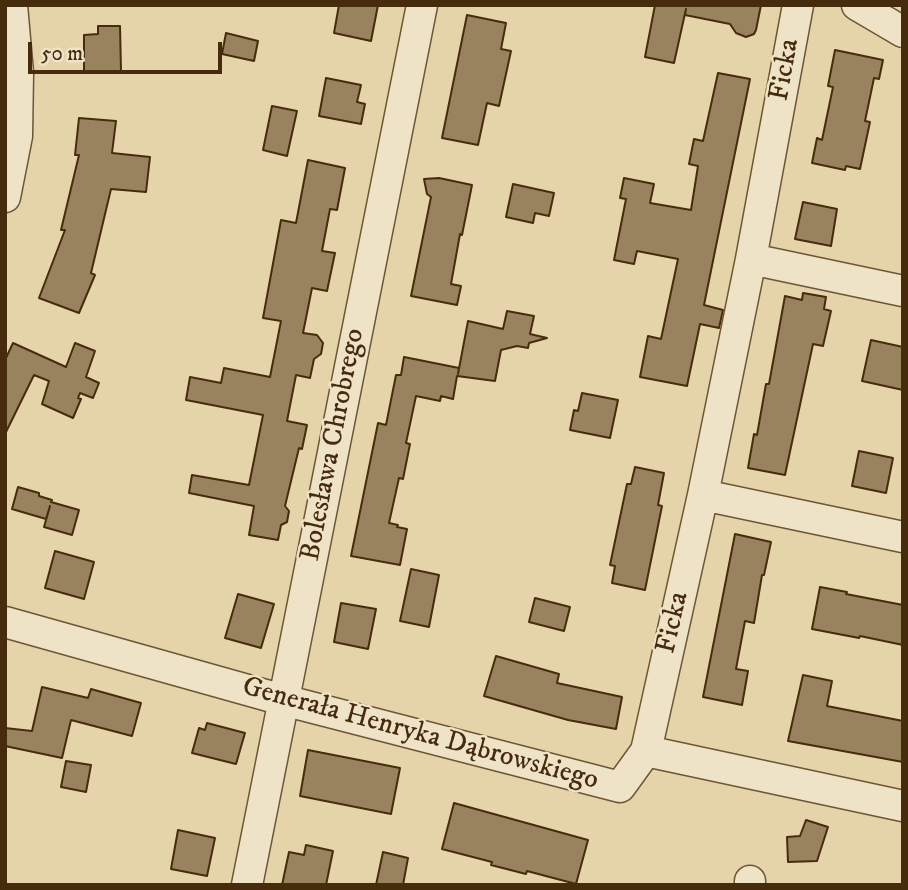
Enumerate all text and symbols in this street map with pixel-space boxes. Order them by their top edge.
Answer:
scale bar [32,28,226,72]
street label: Ficka [764,36,808,104]
text: 50 m [41,41,83,67]
street label: Bolesława Chrobrego [295,326,373,564]
street label: Ficka [651,589,697,657]
street label: Generała Henryka Dąbrowskiego [238,671,602,799]

